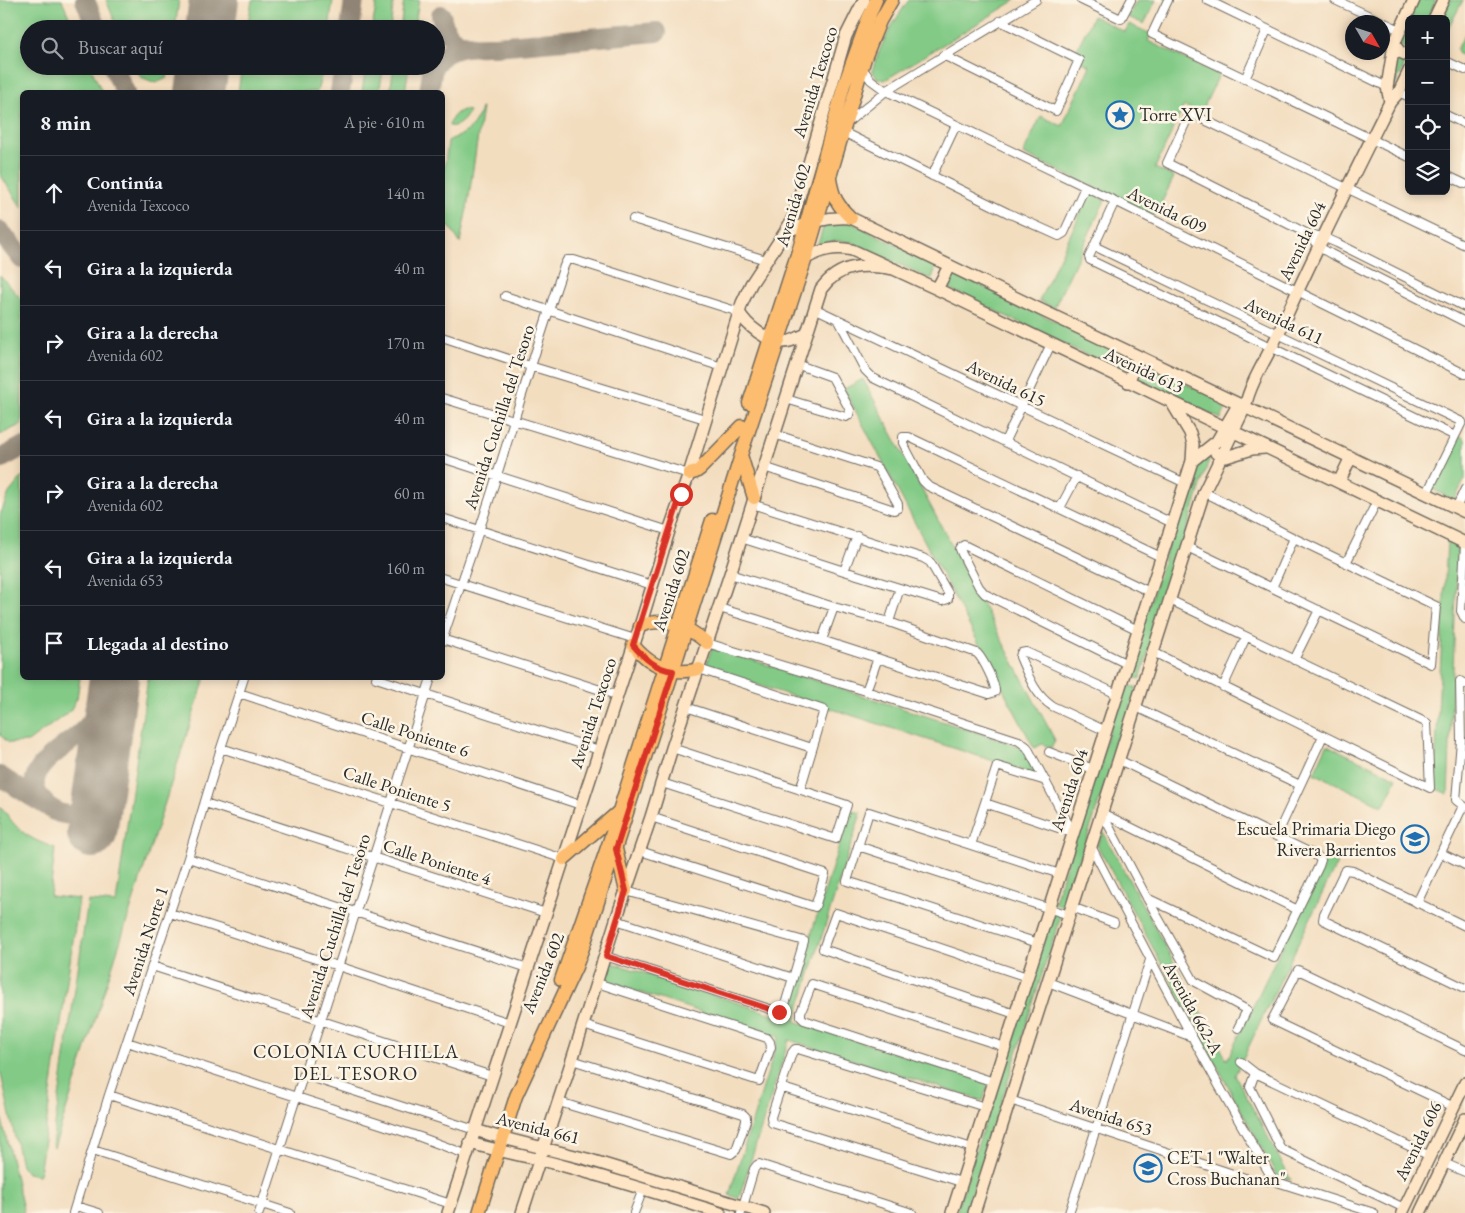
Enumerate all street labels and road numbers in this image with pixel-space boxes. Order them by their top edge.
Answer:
street label: Avenida Texcoco [786,23,842,141]
street label: Avenida 602 [769,160,815,250]
street label: Avenida 609 [1123,180,1211,239]
street label: Avenida 604 [1272,197,1331,285]
street label: Avenida 611 [1240,291,1328,350]
street label: Avenida Cuchilla del Tesoro [457,321,539,513]
street label: Avenida 613 [1100,341,1188,398]
street label: Avenida 615 [962,353,1050,412]
street label: Avenida 602 [646,545,695,635]
street label: Avenida Texcoco [563,654,621,772]
street label: Calle Poniente 6 [358,705,473,762]
street label: Avenida 604 [1044,745,1093,835]
street label: Calle Poniente 5 [340,760,454,817]
street label: Avenida Cuchilla del Tesoro [293,830,375,1022]
street label: Calle Poniente 4 [380,833,495,890]
street label: Avenida Norte 1 [116,883,173,999]
street label: Avenida 602 [516,929,569,1018]
street label: Avenida 662-A [1158,956,1229,1059]
street label: Avenida 653 [1066,1092,1155,1141]
street label: Avenida 606 [1388,1097,1447,1185]
street label: Avenida 661 [493,1106,582,1149]

